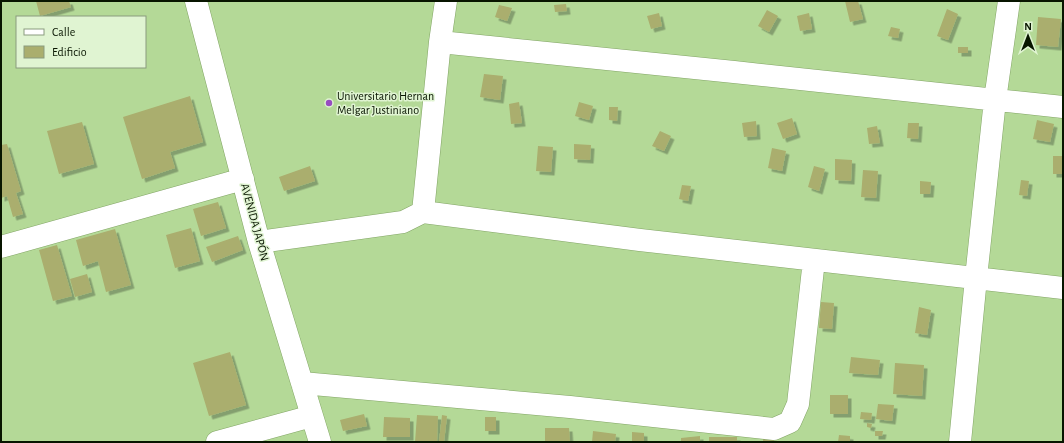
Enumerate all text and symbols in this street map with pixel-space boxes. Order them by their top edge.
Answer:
legend [16,16,146,68]
north arrow [1008,16,1048,56]
text: N [1024,21,1032,32]
text: Calle [52,26,75,38]
text: Edificio [52,46,87,58]
place label: Universitario Hernan Melgar Justiniano [337,90,434,116]
marker: Universitario Hernan Melgar Justiniano [324,98,334,108]
street label: AVENIDA JAPÓN [239,182,272,262]

